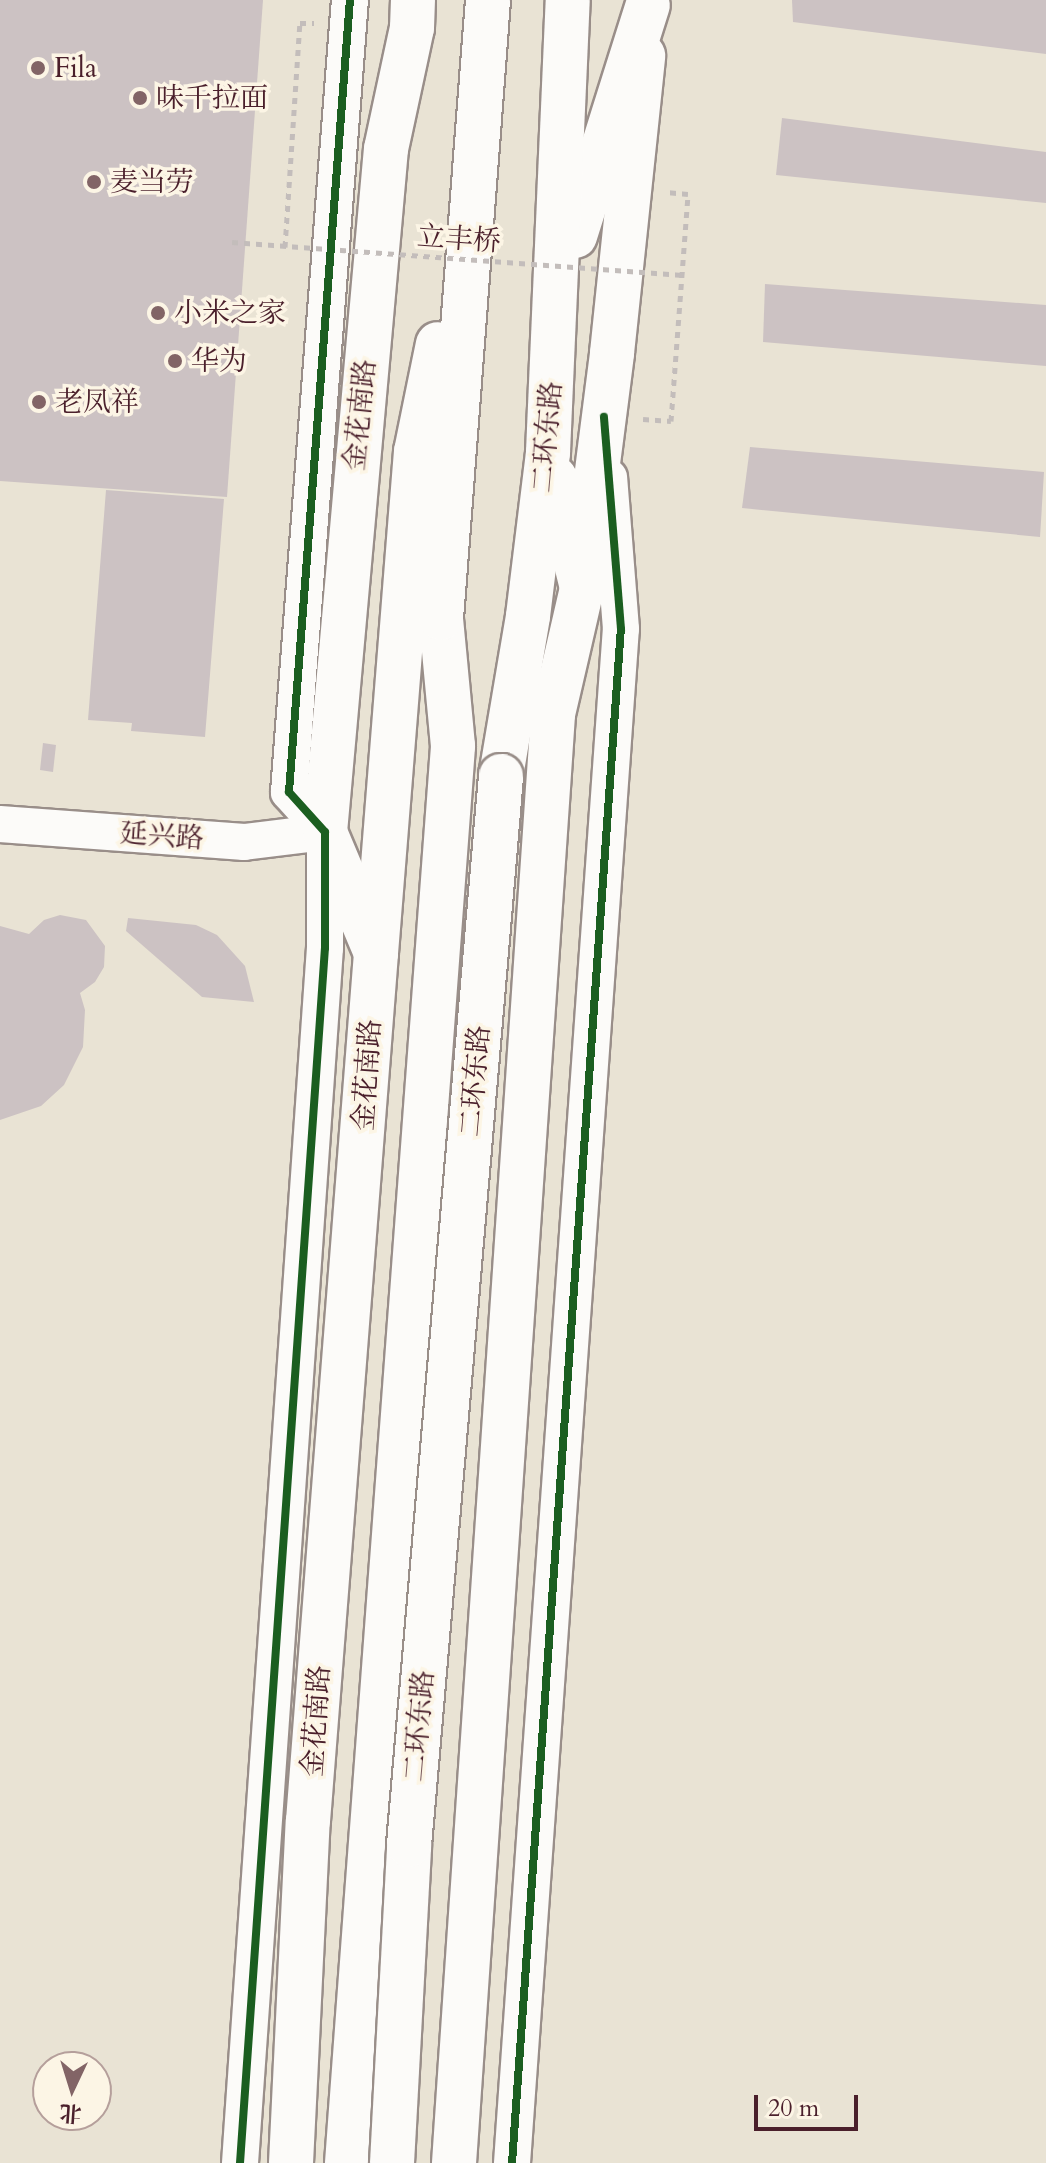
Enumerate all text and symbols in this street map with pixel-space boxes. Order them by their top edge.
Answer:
place label: Fila [54,51,97,85]
marker: Fila [29,59,47,77]
place label: 味千拉面 [156,81,268,115]
marker: 味千拉面 [131,89,149,107]
place label: 麦当劳 [110,165,194,199]
marker: 麦当劳 [85,173,103,191]
street label: 立丰桥 [416,219,502,259]
place label: 小米之家 [174,296,286,330]
marker: 小米之家 [149,304,167,322]
place label: 华为 [191,344,247,378]
marker: 华为 [166,352,184,370]
street label: 金花南路 [337,358,383,472]
street label: 二环东路 [525,380,569,494]
place label: 老凤祥 [55,385,139,419]
marker: 老凤祥 [30,393,48,411]
street label: 延兴路 [119,816,205,856]
street label: 金花南路 [346,1018,388,1132]
street label: 二环东路 [453,1024,497,1138]
street label: 金花南路 [295,1664,337,1778]
street label: 二环东路 [397,1669,441,1783]
north arrow [32,2051,112,2131]
scale bar [758,2079,862,2129]
text: 20 m [768,2092,819,2125]
text: 北 [58,2097,83,2129]

